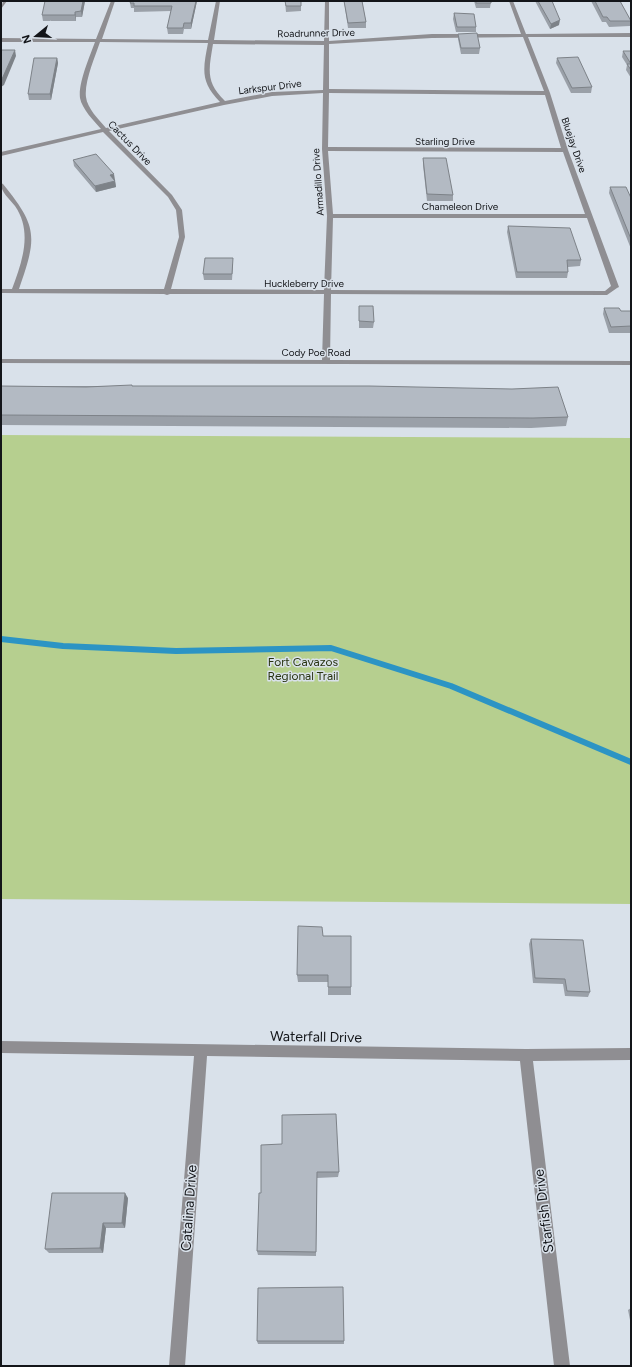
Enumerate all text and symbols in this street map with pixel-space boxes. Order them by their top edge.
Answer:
north arrow [16,16,56,56]
street label: Roadrunner Drive [277,26,355,40]
text: N [19,33,34,45]
street label: Larkspur Drive [238,77,303,97]
street label: Bluejay Drive [558,116,590,175]
street label: Cactus Drive [105,118,155,169]
street label: Starling Drive [415,135,476,148]
street label: Armadillo Drive [309,147,327,216]
street label: Chameleon Drive [422,200,499,213]
street label: Huckleberry Drive [264,277,345,290]
street label: Cody Poe Road [281,346,351,359]
park label: Fort Cavazos Regional Trail [268,655,339,683]
street label: Waterfall Drive [270,1028,362,1046]
street label: Catalina Drive [177,1164,201,1252]
street label: Starfish Drive [530,1168,558,1254]

